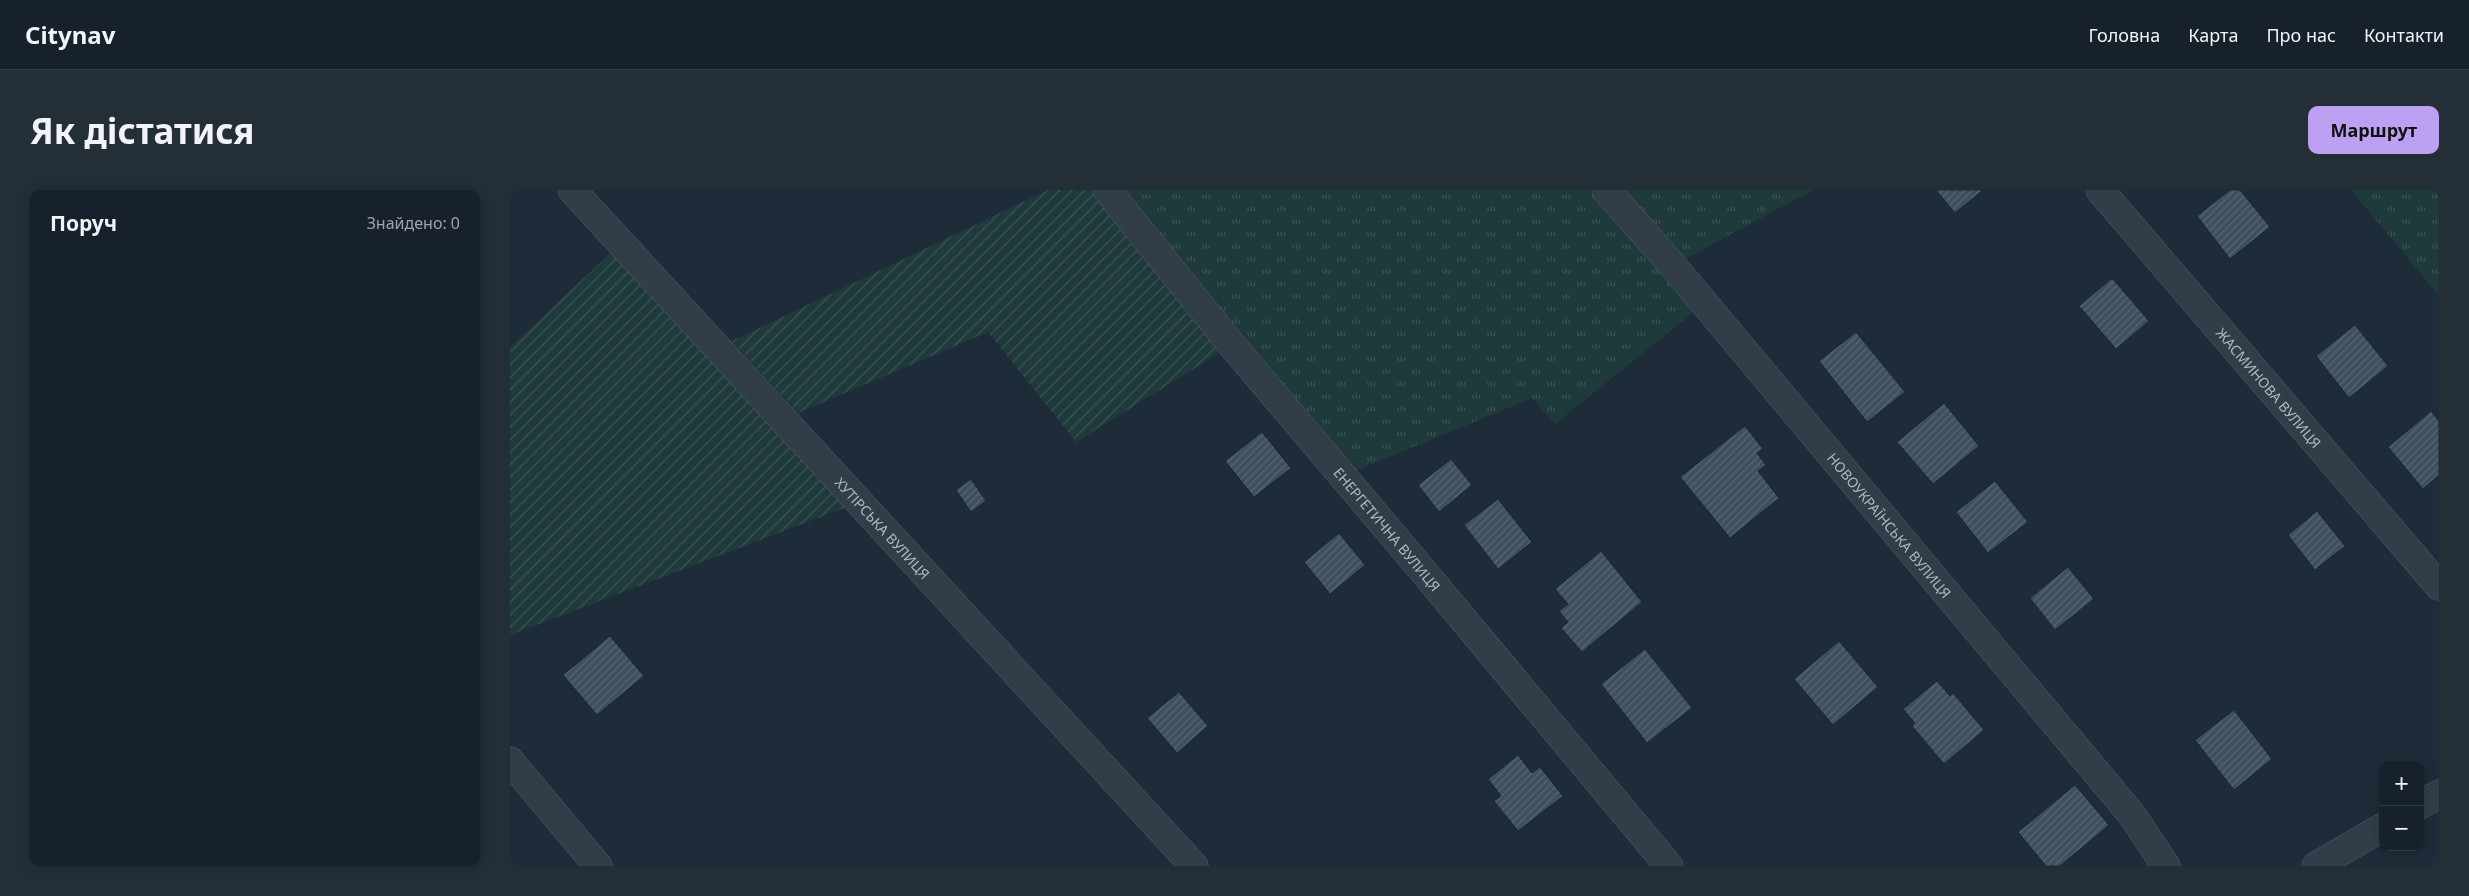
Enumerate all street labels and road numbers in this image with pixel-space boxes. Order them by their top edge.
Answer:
street label: ЖАСМИНОВА ВУЛИЦЯ [2212,323,2326,452]
street label: НОВОУКРАЇНСЬКА ВУЛИЦЯ [1823,448,1956,602]
street label: ЕНЕРГЕТИЧНА ВУЛИЦЯ [1330,463,1445,595]
street label: ХУТІРСЬКА ВУЛИЦЯ [831,473,935,583]

